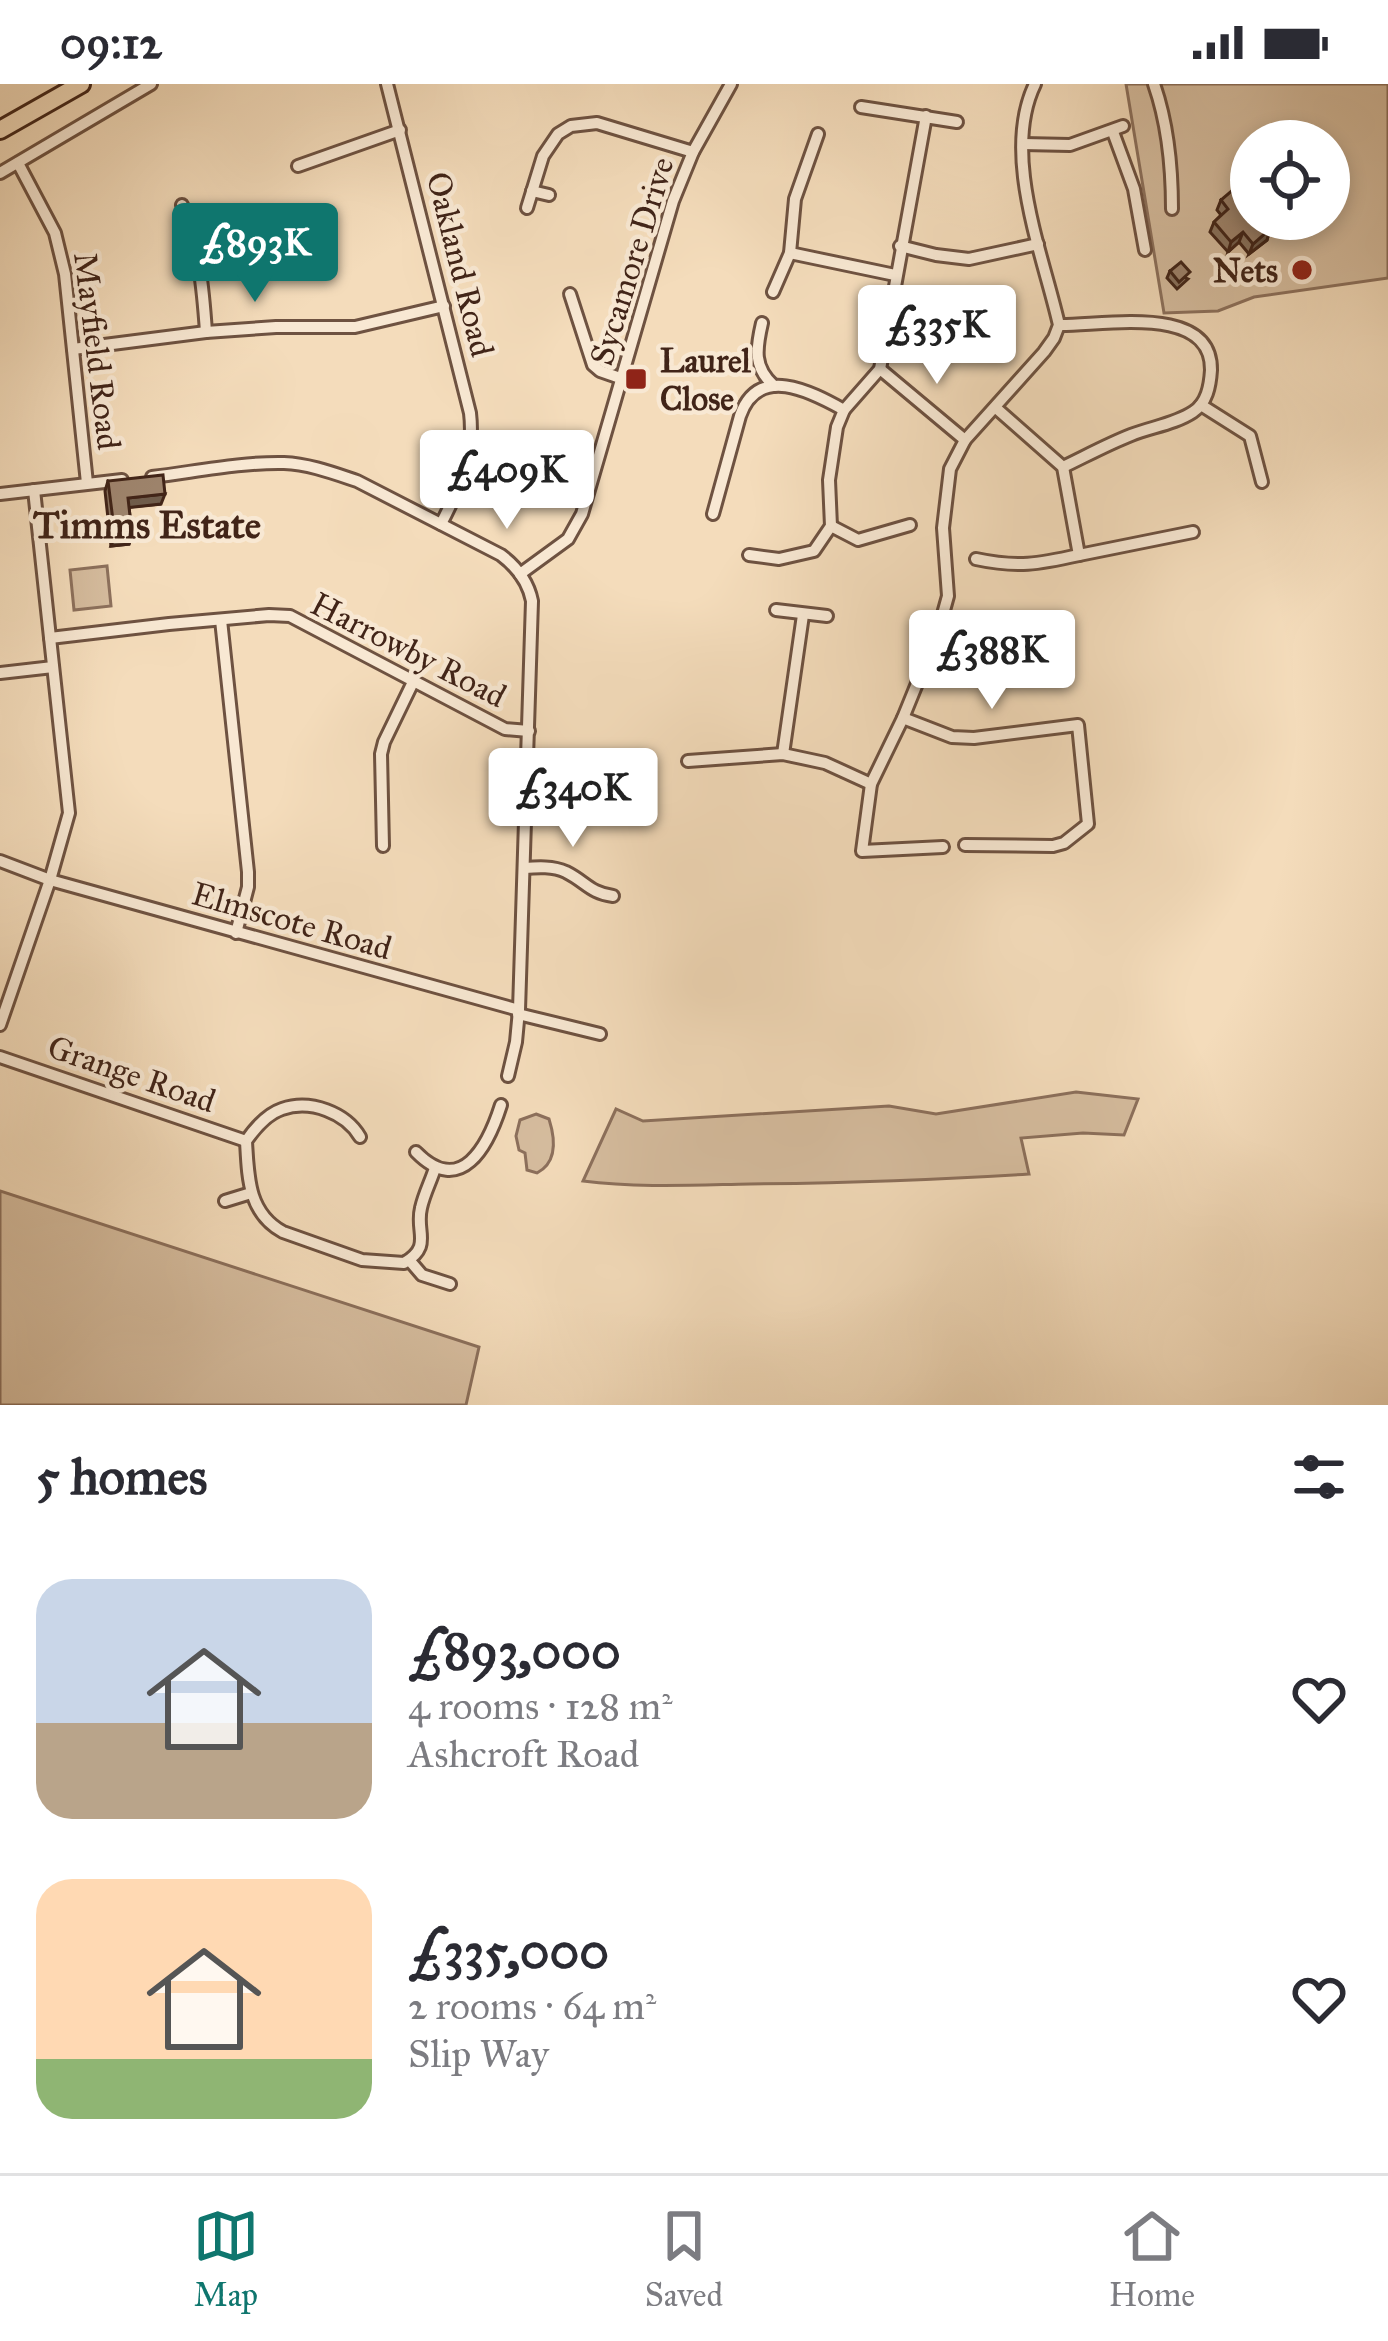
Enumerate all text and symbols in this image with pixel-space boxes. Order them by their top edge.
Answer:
text: 09:12 [60,15,162,70]
map controls [1230,120,1350,240]
button: locate [1230,120,1350,240]
street label: Sycamore Drive [581,152,683,370]
street label: Oakland Road [418,168,502,361]
pin: £893K [171,203,339,305]
text: £893K [199,218,311,266]
street label: Mayfield Road [65,250,129,453]
place label: Nets [1213,251,1278,291]
marker: Nets [1289,257,1315,283]
pin: £335K [853,285,1021,387]
text: £335K [885,300,989,348]
place label: Laurel Close [660,341,752,419]
marker: Laurel Close [623,366,649,392]
pin: £409K [423,430,591,532]
text: £409K [447,445,567,493]
district label: Timms Estate [33,501,261,549]
street label: Harrowby Road [304,584,513,716]
pin: £388K [908,610,1076,712]
text: £388K [936,625,1048,673]
pin: £340K [489,748,657,850]
text: £340K [516,763,630,811]
street label: Elmscote Road [187,873,397,969]
street label: Grange Road [42,1027,221,1121]
icon: filters [1286,1444,1352,1510]
text: 5 homes [36,1446,207,1508]
text: £893,000 [408,1620,621,1682]
icon: home [132,1627,276,1771]
icon: heart [1286,1666,1352,1732]
text: 4 rooms · 128 m² [408,1682,673,1730]
text: Ashcroft Road [408,1730,639,1778]
text: £335,000 [408,1920,609,1982]
icon: home [132,1927,276,2071]
icon: heart [1286,1966,1352,2032]
text: 2 rooms · 64 m² [408,1982,656,2030]
text: Slip Way [408,2030,549,2078]
tab: Map [193,2203,259,2315]
tab: Saved [645,2203,723,2315]
tab: Home [1109,2203,1195,2315]

